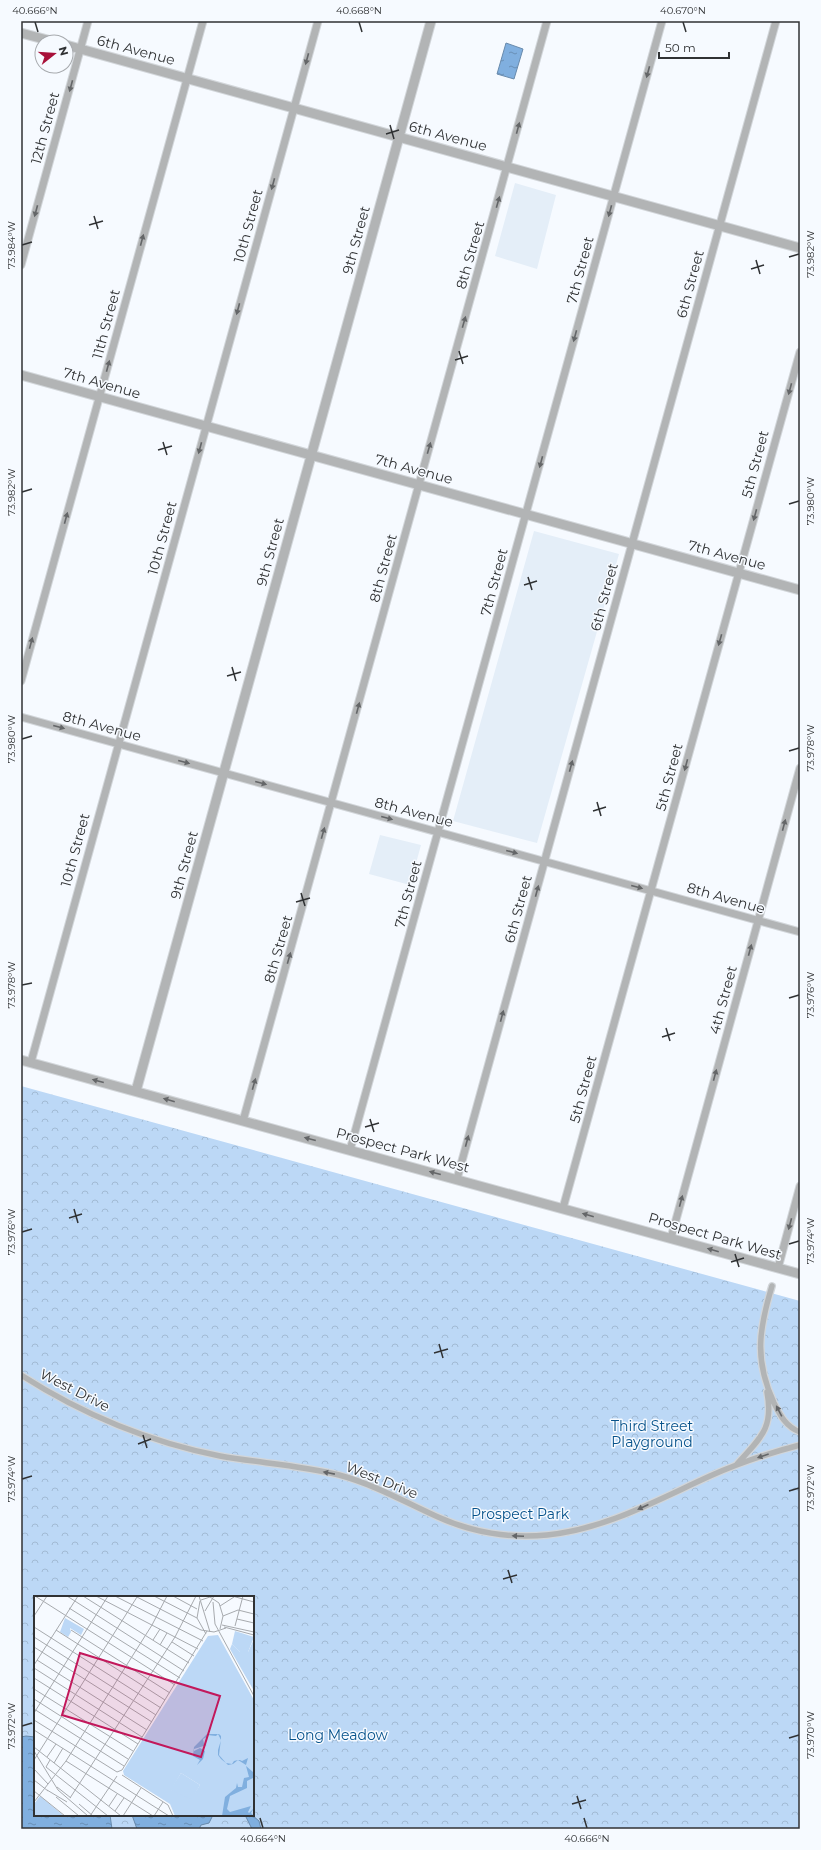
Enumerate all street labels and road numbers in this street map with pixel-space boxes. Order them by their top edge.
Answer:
street label: 6th Avenue [95,31,177,69]
street label: 12th Street [27,90,63,166]
street label: 6th Avenue [407,117,489,155]
street label: 10th Street [230,187,267,265]
street label: 9th Street [338,204,374,276]
street label: 8th Street [452,219,488,291]
street label: 7th Street [562,234,598,306]
street label: 6th Street [672,248,708,320]
street label: 11th Street [88,287,124,361]
street label: 7th Avenue [61,363,143,403]
street label: 5th Street [737,428,773,500]
street label: 7th Avenue [373,450,455,488]
street label: 10th Street [144,499,181,577]
street label: 9th Street [252,516,288,588]
street label: 8th Street [365,532,401,604]
street label: 7th Avenue [686,536,768,574]
street label: 7th Street [476,546,512,618]
street label: 6th Street [586,561,622,633]
street label: 8th Avenue [61,707,143,745]
street label: 5th Street [651,741,687,813]
street label: 8th Avenue [373,793,455,831]
street label: 10th Street [57,811,94,889]
street label: 9th Street [166,829,202,901]
street label: 7th Street [390,858,426,930]
street label: 6th Street [500,873,536,945]
street label: 8th Avenue [685,878,767,918]
street label: 8th Street [260,913,296,985]
street label: 4th Street [705,963,741,1036]
street label: 5th Street [565,1053,601,1125]
street label: Prospect Park West [334,1124,472,1177]
street label: Prospect Park West [646,1208,784,1264]
street label: West Drive [37,1365,113,1415]
street label: West Drive [343,1457,421,1503]

